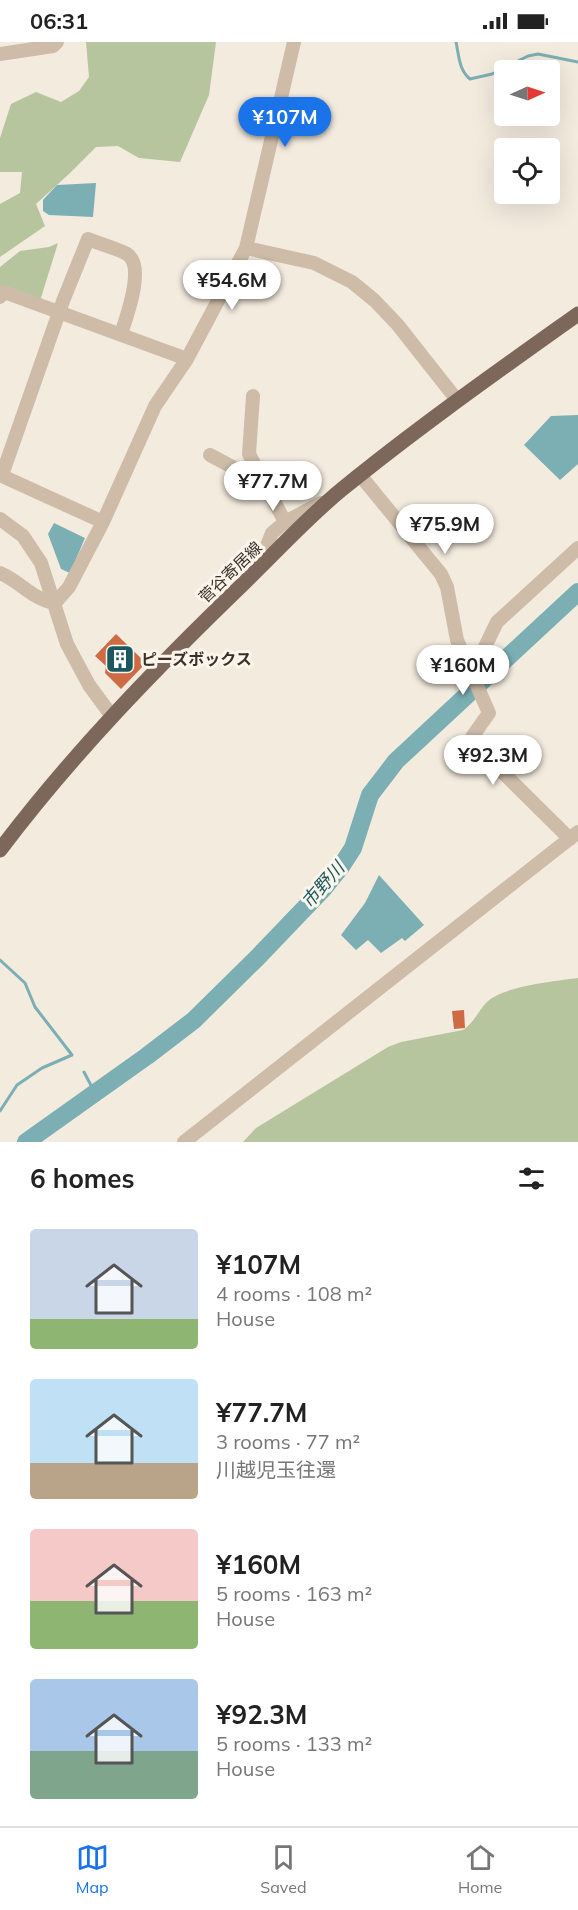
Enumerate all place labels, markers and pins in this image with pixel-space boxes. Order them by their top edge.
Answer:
pin: ¥107M [243,97,327,148]
pin: ¥54.6M [183,260,281,311]
pin: ¥77.7M [224,461,322,512]
pin: ¥75.9M [396,504,494,555]
building icon: ピーズボックス [104,643,136,675]
pin: ¥160M [421,645,505,696]
place label: ピーズボックス [141,649,252,669]
pin: ¥92.3M [444,735,542,786]

